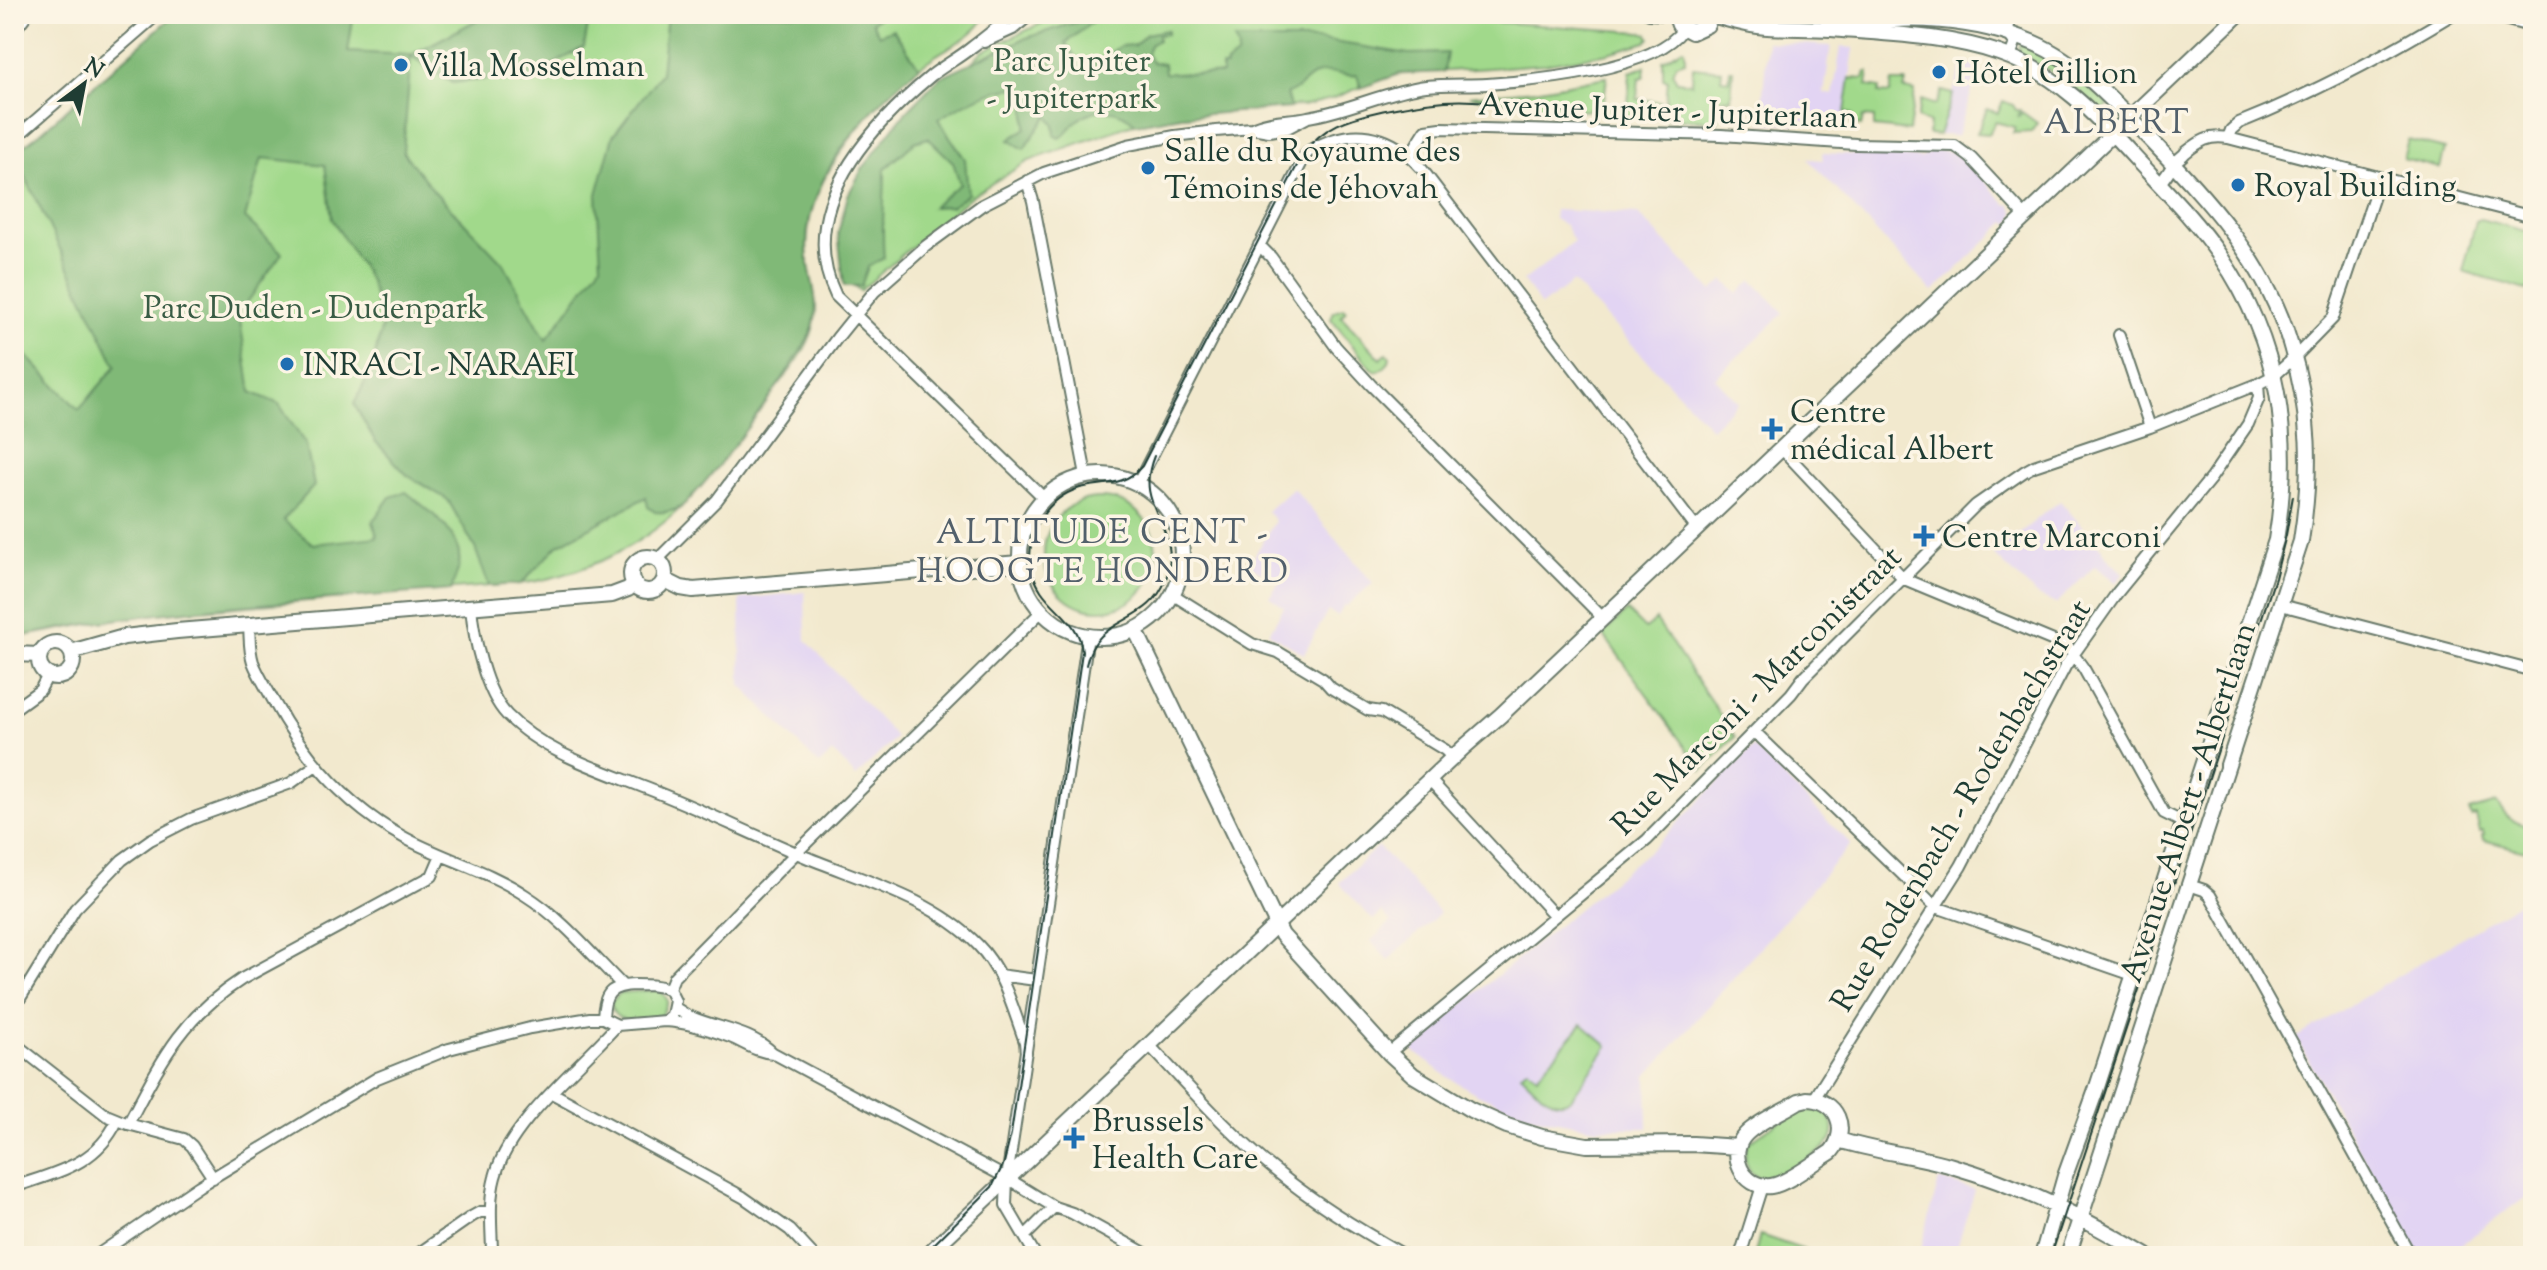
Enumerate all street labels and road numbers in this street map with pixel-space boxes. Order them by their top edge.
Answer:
street label: Avenue Jupiter - Jupiterlaan [1477,83,1859,143]
street label: Rue Marconi - Marconistraat [1603,537,1914,848]
street label: Rue Rodenbach - Rodenbachstraat [1821,592,2104,1021]
street label: Avenue Albert - Albertlaan [2110,617,2270,989]

